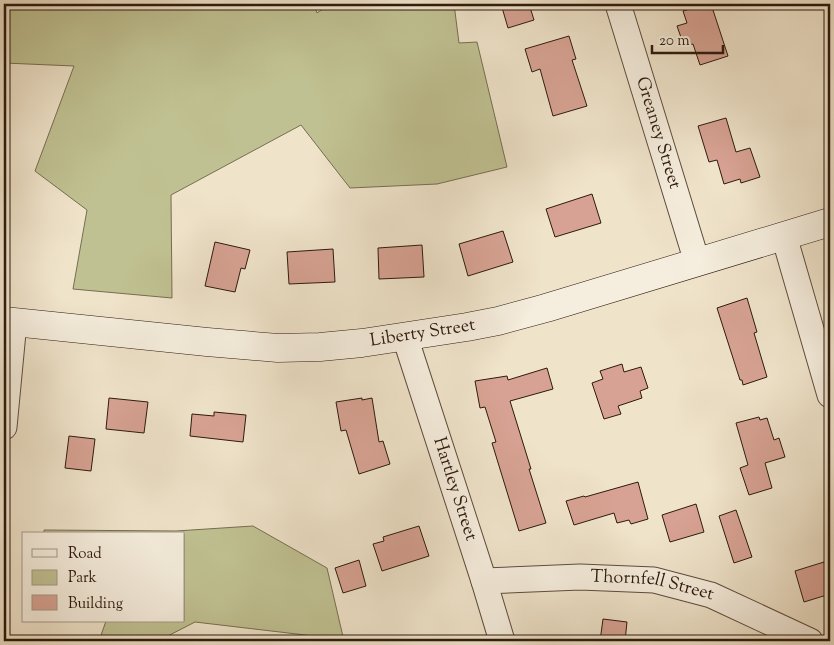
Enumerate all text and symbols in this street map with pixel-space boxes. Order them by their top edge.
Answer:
scale bar [652,22,723,54]
text: 20 m [659,31,690,52]
street label: Greaney Street [628,74,687,192]
street label: Liberty Street [368,313,478,355]
street label: Hartley Street [425,434,483,544]
legend [22,532,185,622]
text: Road [68,544,102,565]
street label: Thornfell Street [590,564,717,608]
text: Park [68,568,97,589]
text: Building [68,594,123,615]

